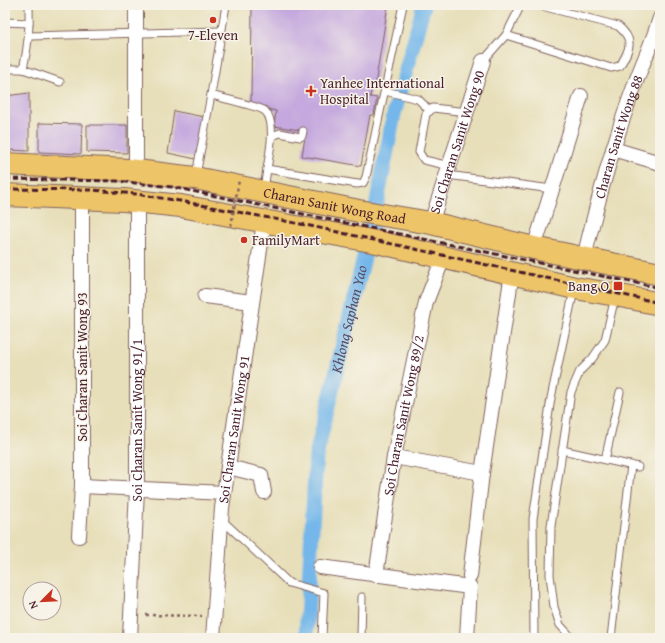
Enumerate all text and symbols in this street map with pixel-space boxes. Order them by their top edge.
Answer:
marker: 7-Eleven [208,15,218,25]
place label: 7-Eleven [188,25,238,45]
street label: Soi Charan Sanit Wong 90 [425,68,489,216]
street label: Charan Sanit Wong 88 [589,72,648,201]
place label: Yanhee International Hospital [320,73,445,109]
marker: Yanhee International Hospital [305,85,317,97]
street label: Charan Sanit Wong Road [262,182,408,229]
place label: FamilyMart [252,230,320,250]
marker: FamilyMart [239,235,249,245]
water label: Khlong Saphan Yao [325,262,372,376]
place label: Bang O [568,276,609,296]
marker: Bang O [612,280,624,292]
street label: Soi Charan Sanit Wong 93 [72,292,92,442]
street label: Soi Charan Sanit Wong 89/2 [378,333,429,497]
street label: Soi Charan Sanit Wong 91/1 [126,339,147,502]
street label: Soi Charan Sanit Wong 91 [213,354,254,505]
north arrow [22,581,62,621]
text: N [24,598,42,612]

